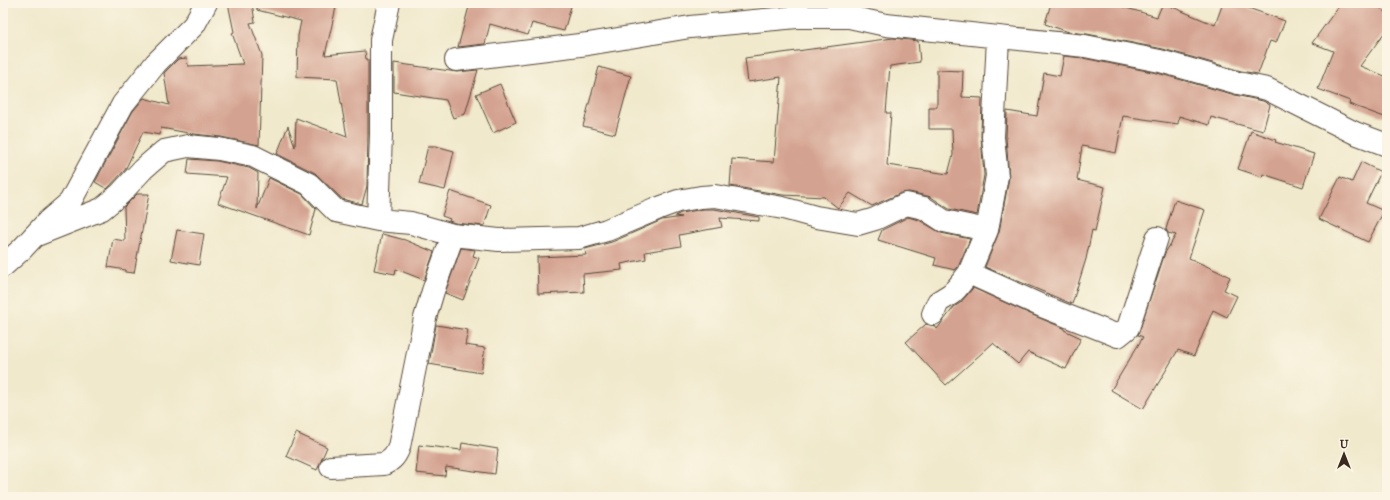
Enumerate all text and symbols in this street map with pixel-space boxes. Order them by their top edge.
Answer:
north arrow [1324,434,1364,474]
text: U [1340,438,1349,451]

